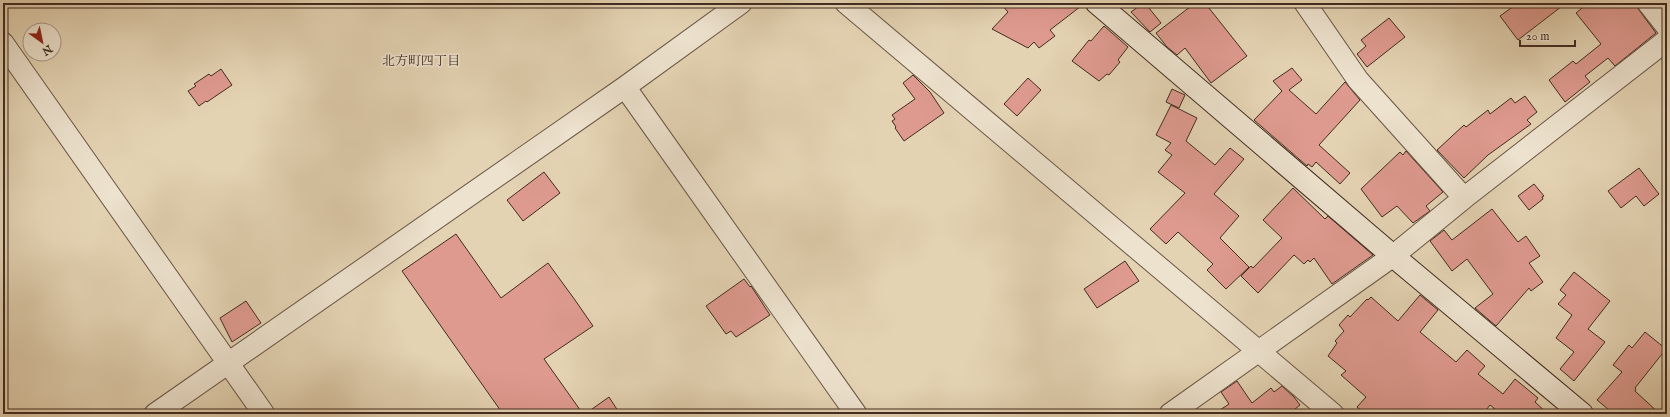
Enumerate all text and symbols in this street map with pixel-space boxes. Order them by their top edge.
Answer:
north arrow [22,22,62,62]
scale bar [1520,22,1575,48]
text: 20 m [1526,29,1549,44]
text: N [39,41,56,58]
district label: 北方町四丁目 [382,53,460,70]

